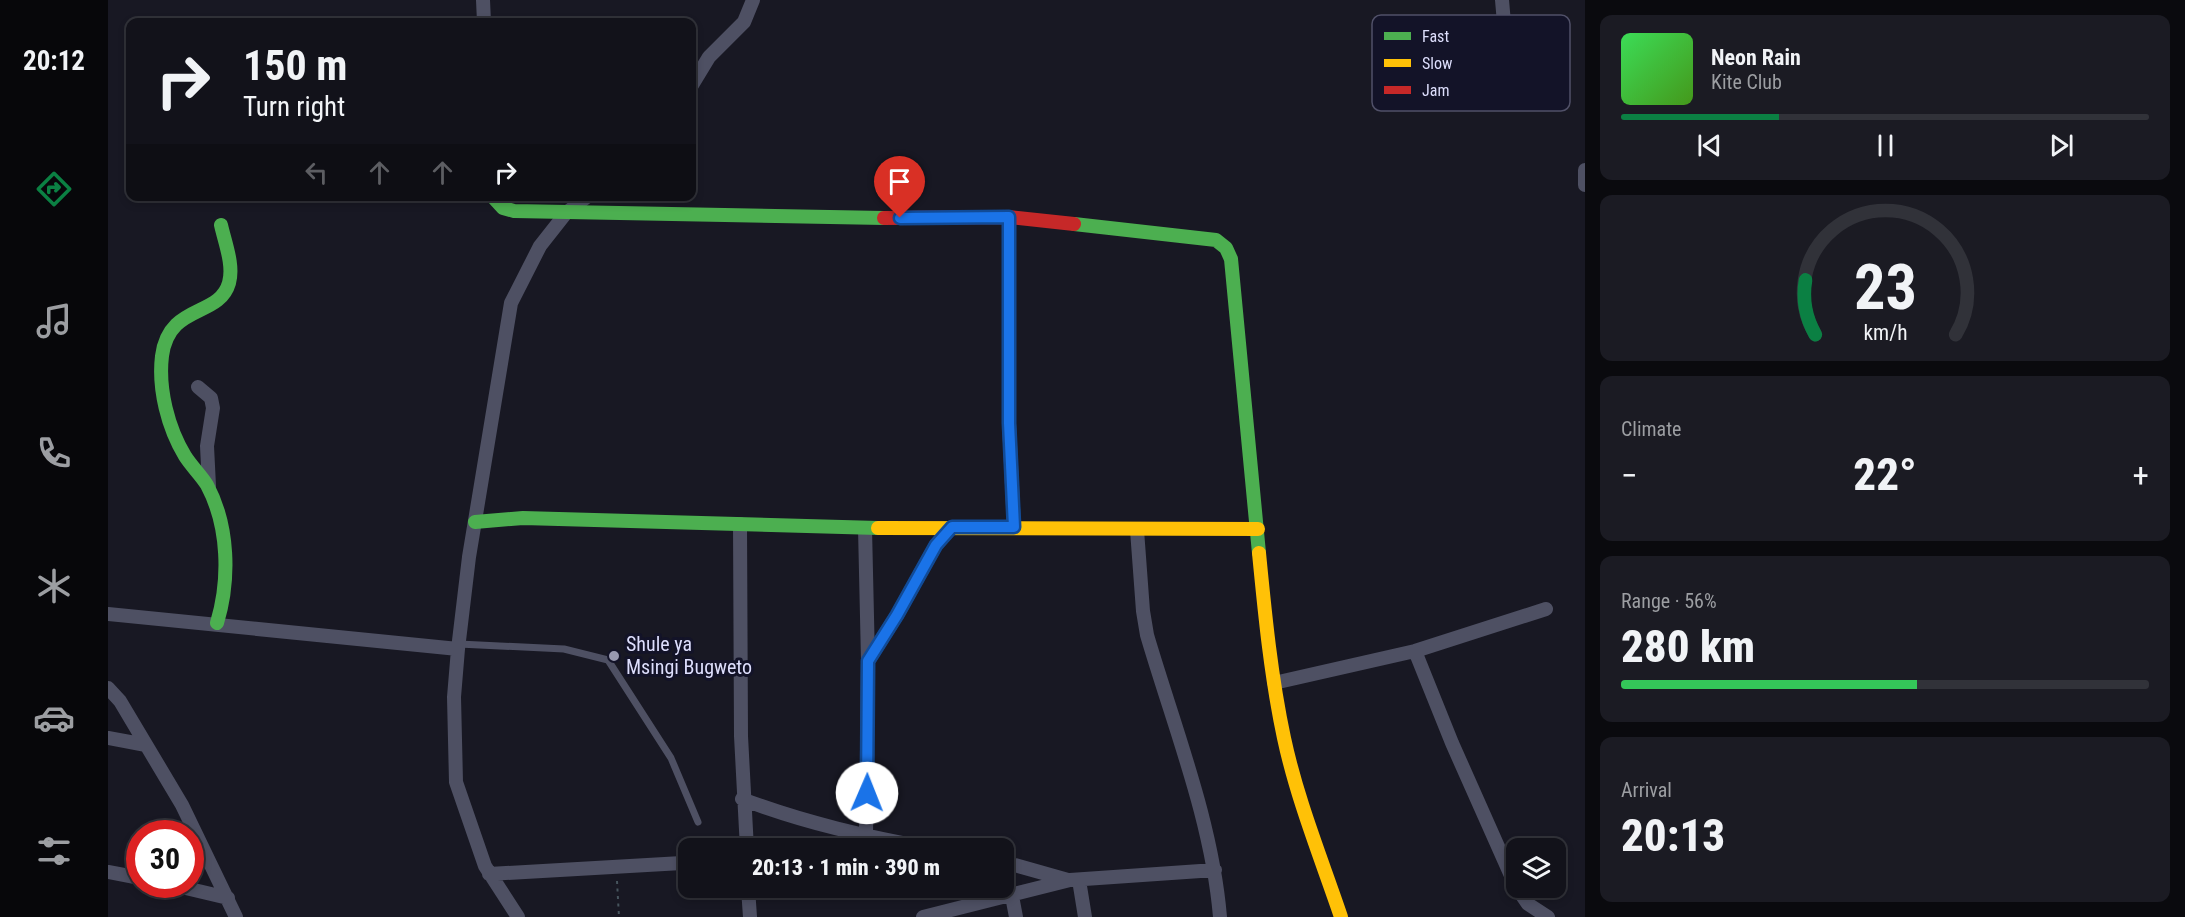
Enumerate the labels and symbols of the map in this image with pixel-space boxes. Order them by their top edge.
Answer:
legend [1372,15,1570,111]
text: Fast [1422,27,1449,46]
text: Slow [1422,54,1452,73]
text: Jam [1422,81,1449,100]
pin [874,156,925,218]
place label: Shule ya Msingi Bugweto [626,632,752,679]
marker: Shule ya Msingi Bugweto [607,649,621,663]
position arrow [835,761,899,825]
speed limit sign: 30 [126,820,204,898]

